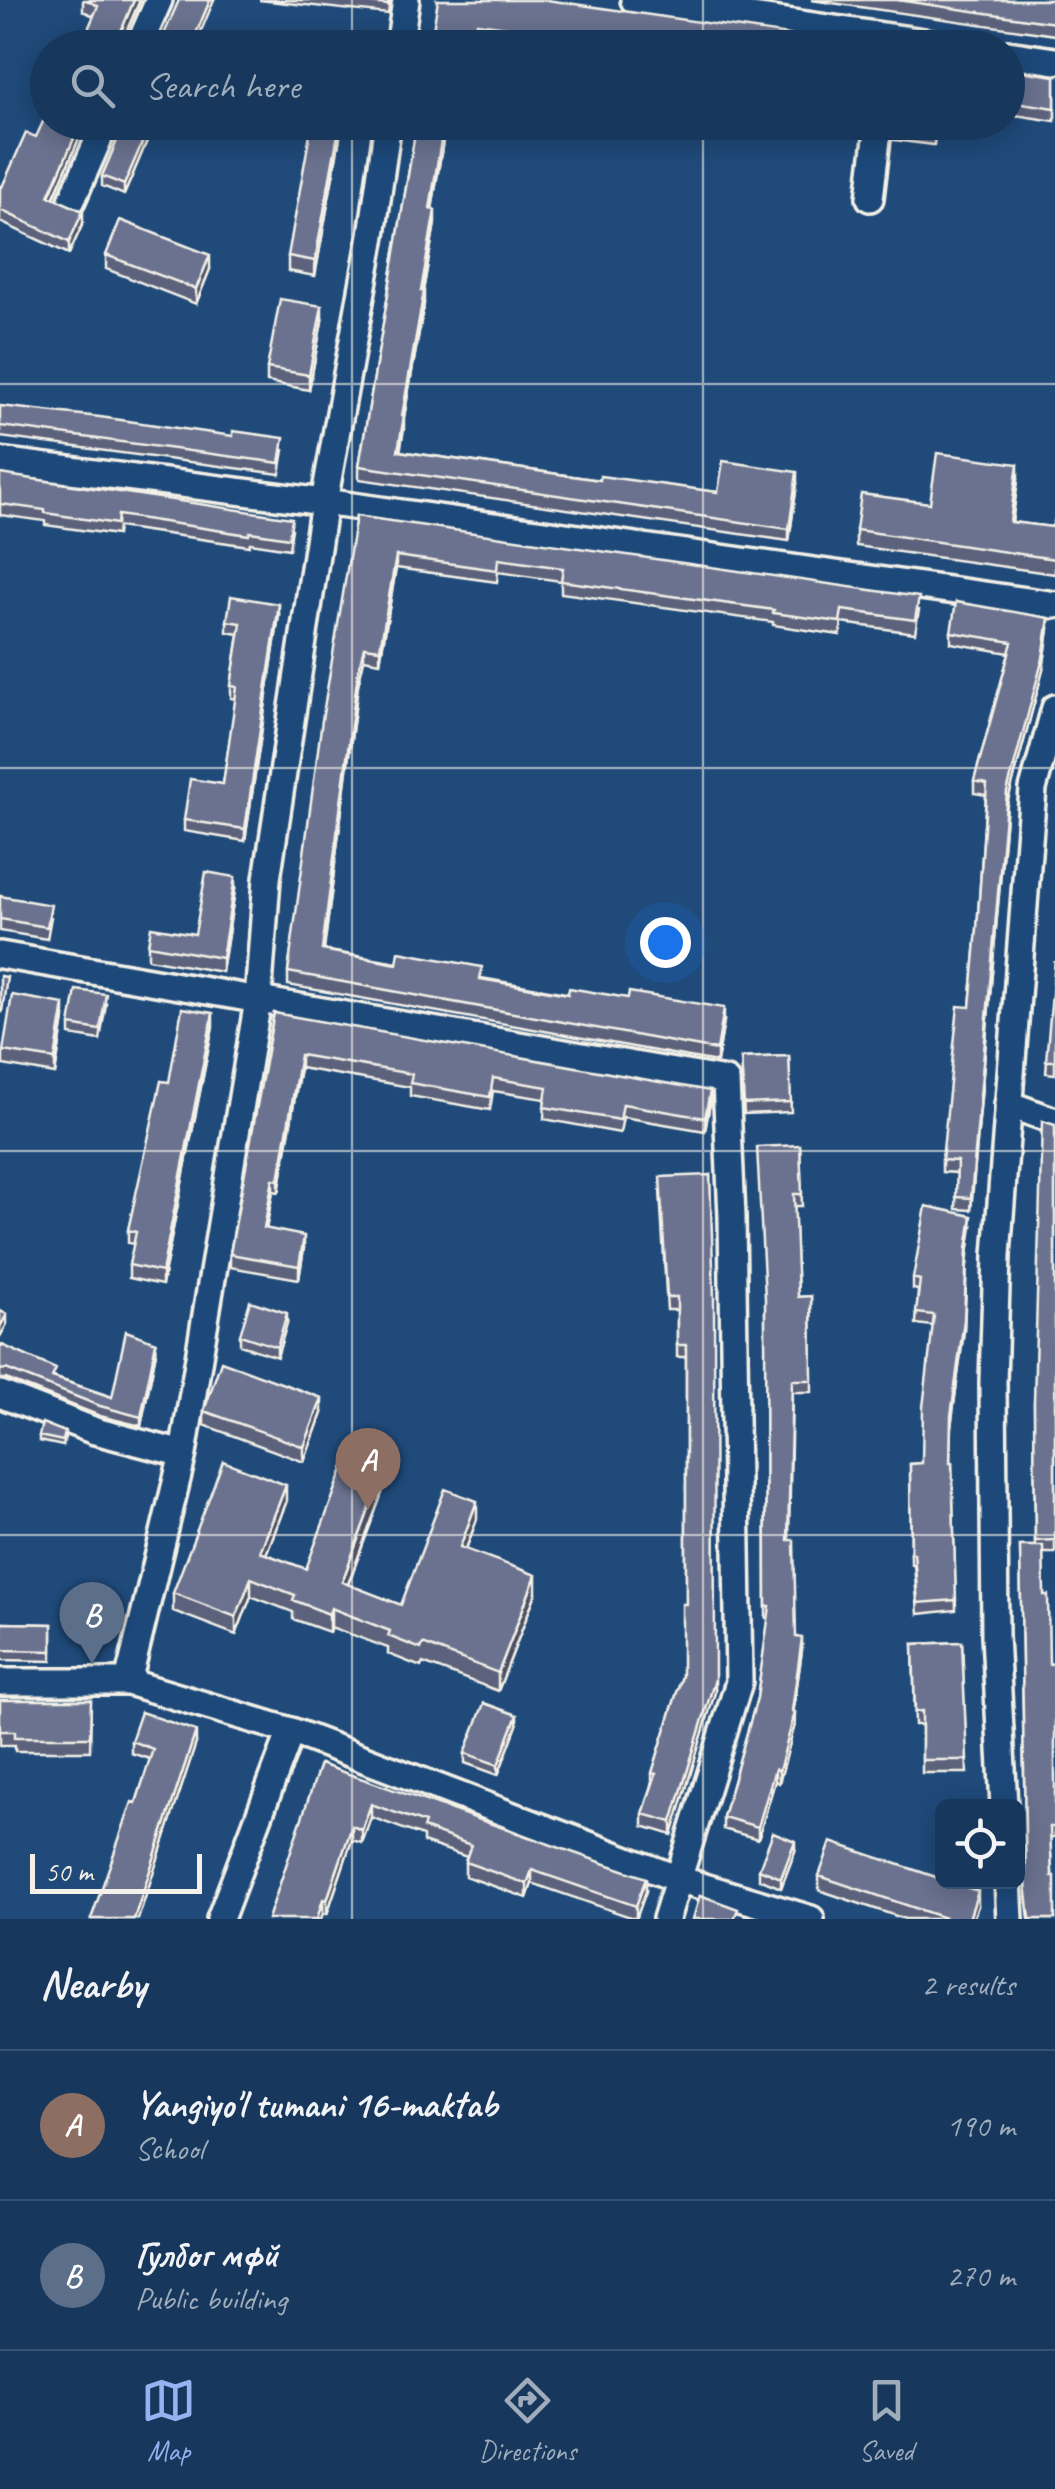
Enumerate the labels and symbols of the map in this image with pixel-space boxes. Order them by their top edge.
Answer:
your location [640,917,691,968]
pin: A [336,1428,400,1510]
pin: B [59,1582,124,1664]
scale bar [30,1849,202,1894]

